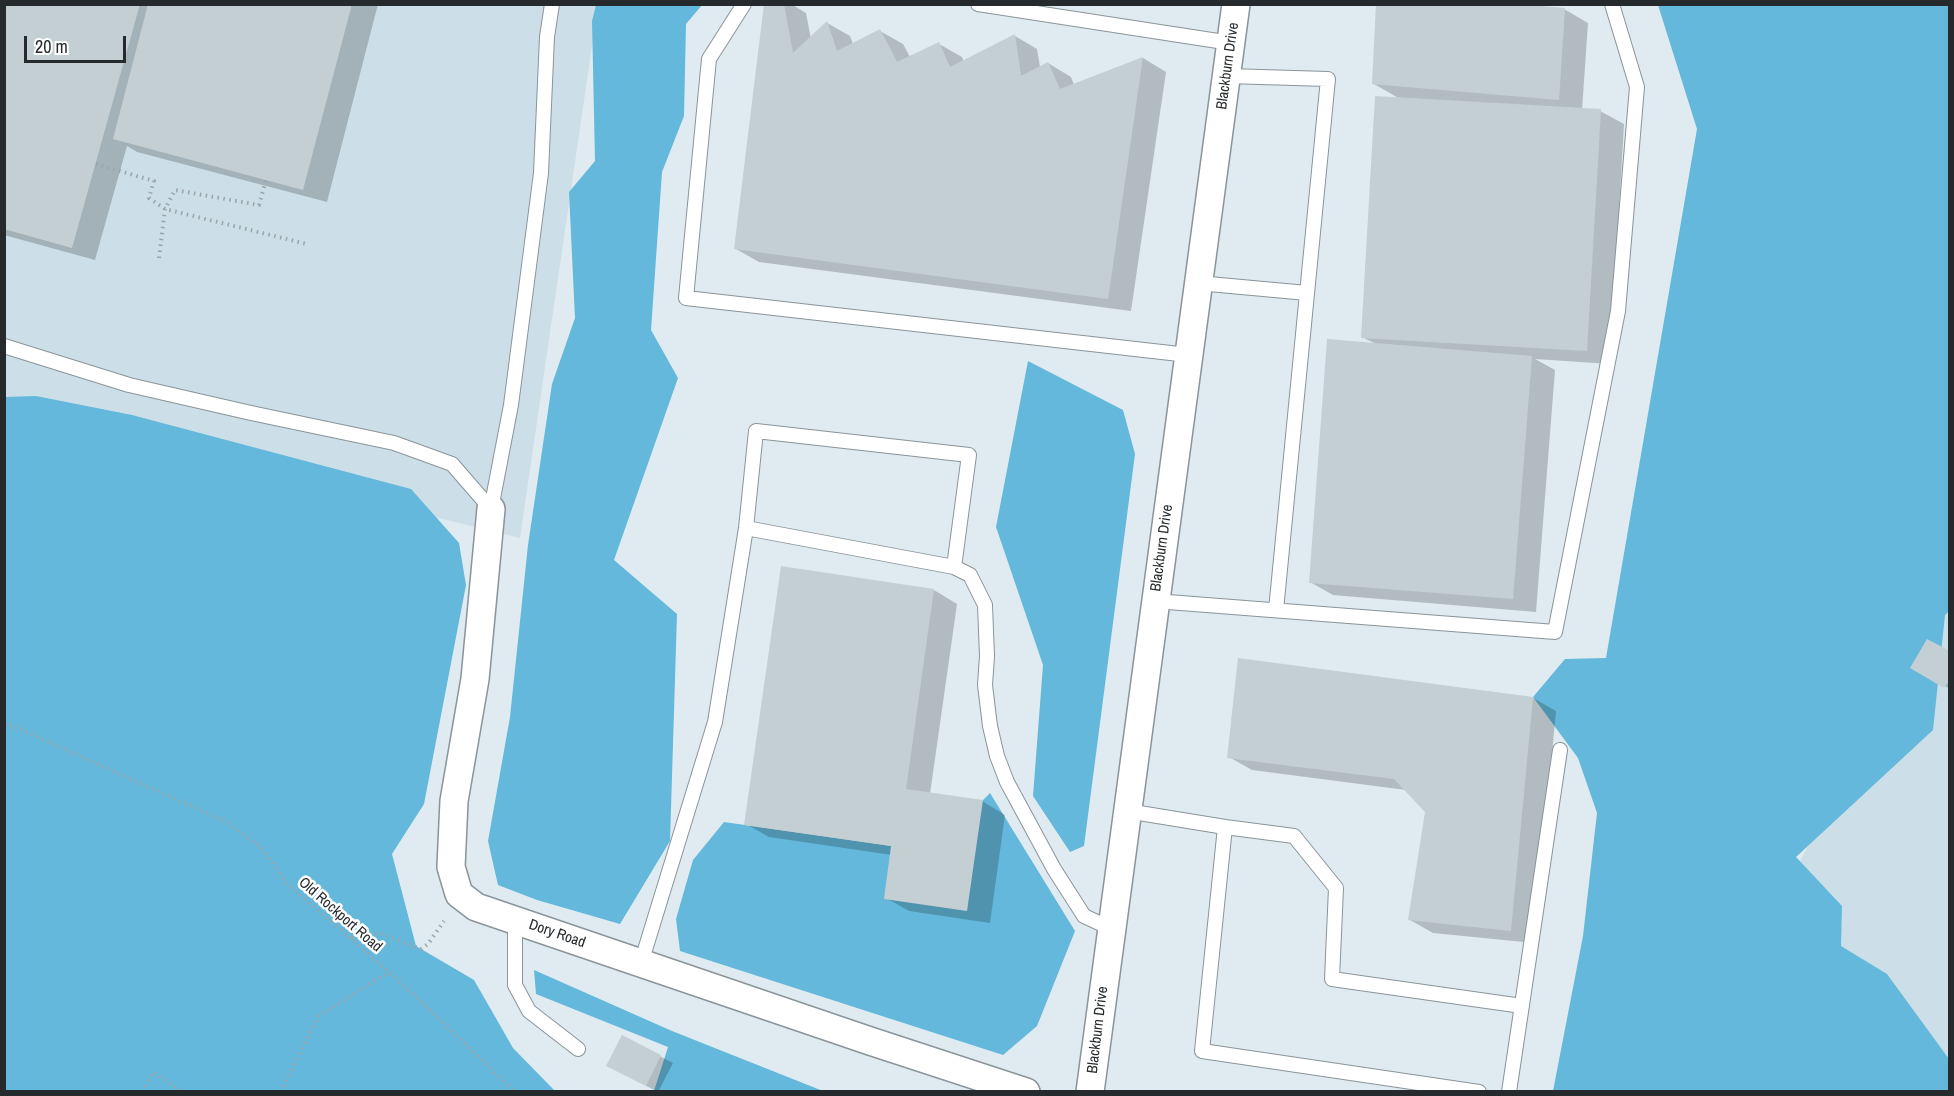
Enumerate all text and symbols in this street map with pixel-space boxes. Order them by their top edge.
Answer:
street label: Blackburn Drive [1213,21,1243,111]
scale bar [27,24,129,62]
text: 20 m [35,34,68,59]
street label: Blackburn Drive [1147,503,1177,593]
street label: Old Rockport Road [295,874,385,956]
street label: Dory Road [526,916,588,952]
street label: Blackburn Drive [1084,985,1112,1075]

